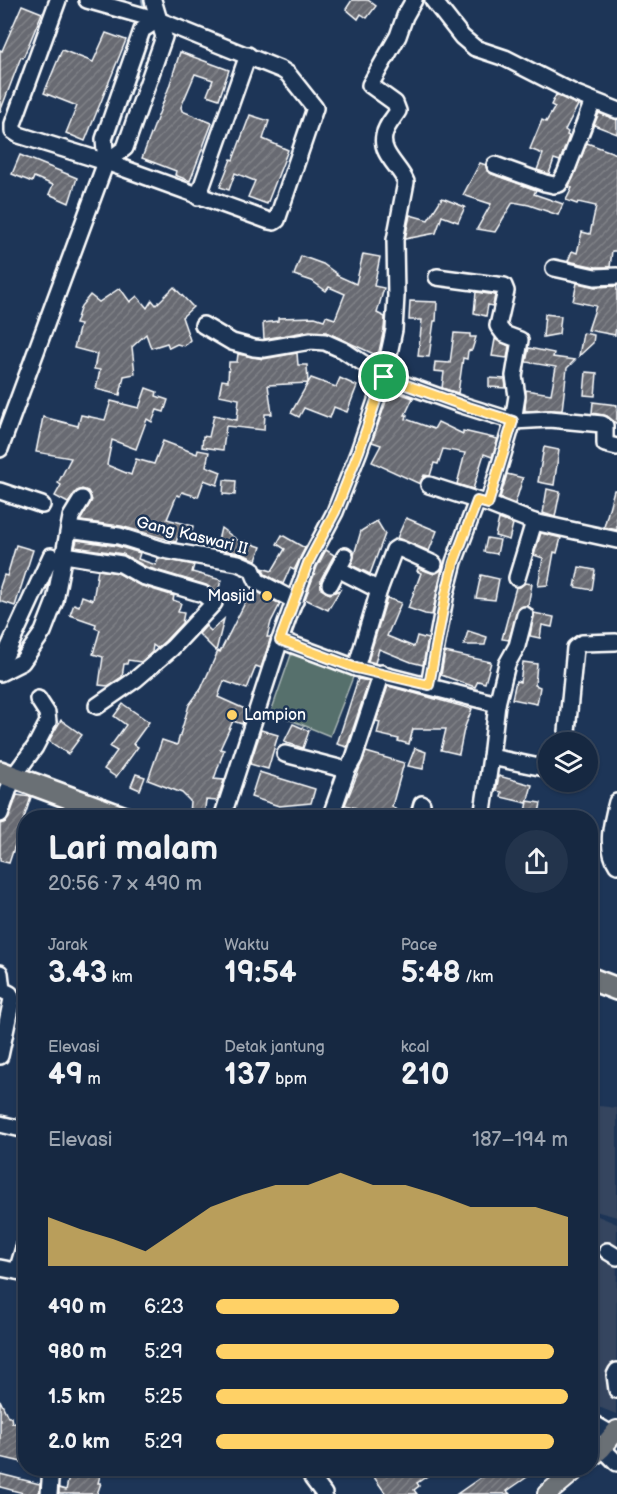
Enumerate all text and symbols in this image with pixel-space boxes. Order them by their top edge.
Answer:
pin [358,351,409,402]
icon: arrive [367,360,400,393]
street label: Gang Kaswari II [134,513,250,559]
place label: Masjid [207,587,255,606]
marker: Masjid [260,589,274,603]
place label: Lampion [244,706,306,725]
marker: Lampion [225,708,239,722]
map controls [538,732,598,792]
button: layers [538,732,598,792]
text: Lari malam [48,829,218,869]
button: share [505,830,568,893]
text: 20:56 · 7 × 490 m [48,872,202,896]
text: Jarak [48,936,87,955]
text: Waktu [224,936,269,955]
text: Pace [401,936,437,955]
text: 3.43 [48,955,107,991]
text: 19:54 [224,955,297,991]
text: 5:48 [401,955,461,991]
text: km [107,968,133,987]
text: /km [461,968,494,987]
text: Elevasi [48,1038,100,1057]
text: Detak jantung [224,1038,325,1057]
text: kcal [401,1038,429,1057]
text: 49 [48,1057,83,1093]
text: 137 [224,1057,271,1093]
text: 210 [401,1057,449,1093]
text: m [83,1070,101,1089]
text: bpm [271,1070,307,1089]
text: Elevasi [48,1128,113,1152]
text: 187–194 m [472,1128,568,1152]
text: 490 m [48,1295,106,1319]
text: 6:23 [144,1295,184,1319]
text: 980 m [48,1340,107,1364]
text: 5:29 [144,1340,183,1364]
text: 1.5 km [48,1385,105,1409]
text: 5:25 [144,1385,183,1409]
text: 2.0 km [48,1430,110,1454]
text: 5:29 [144,1430,183,1454]

